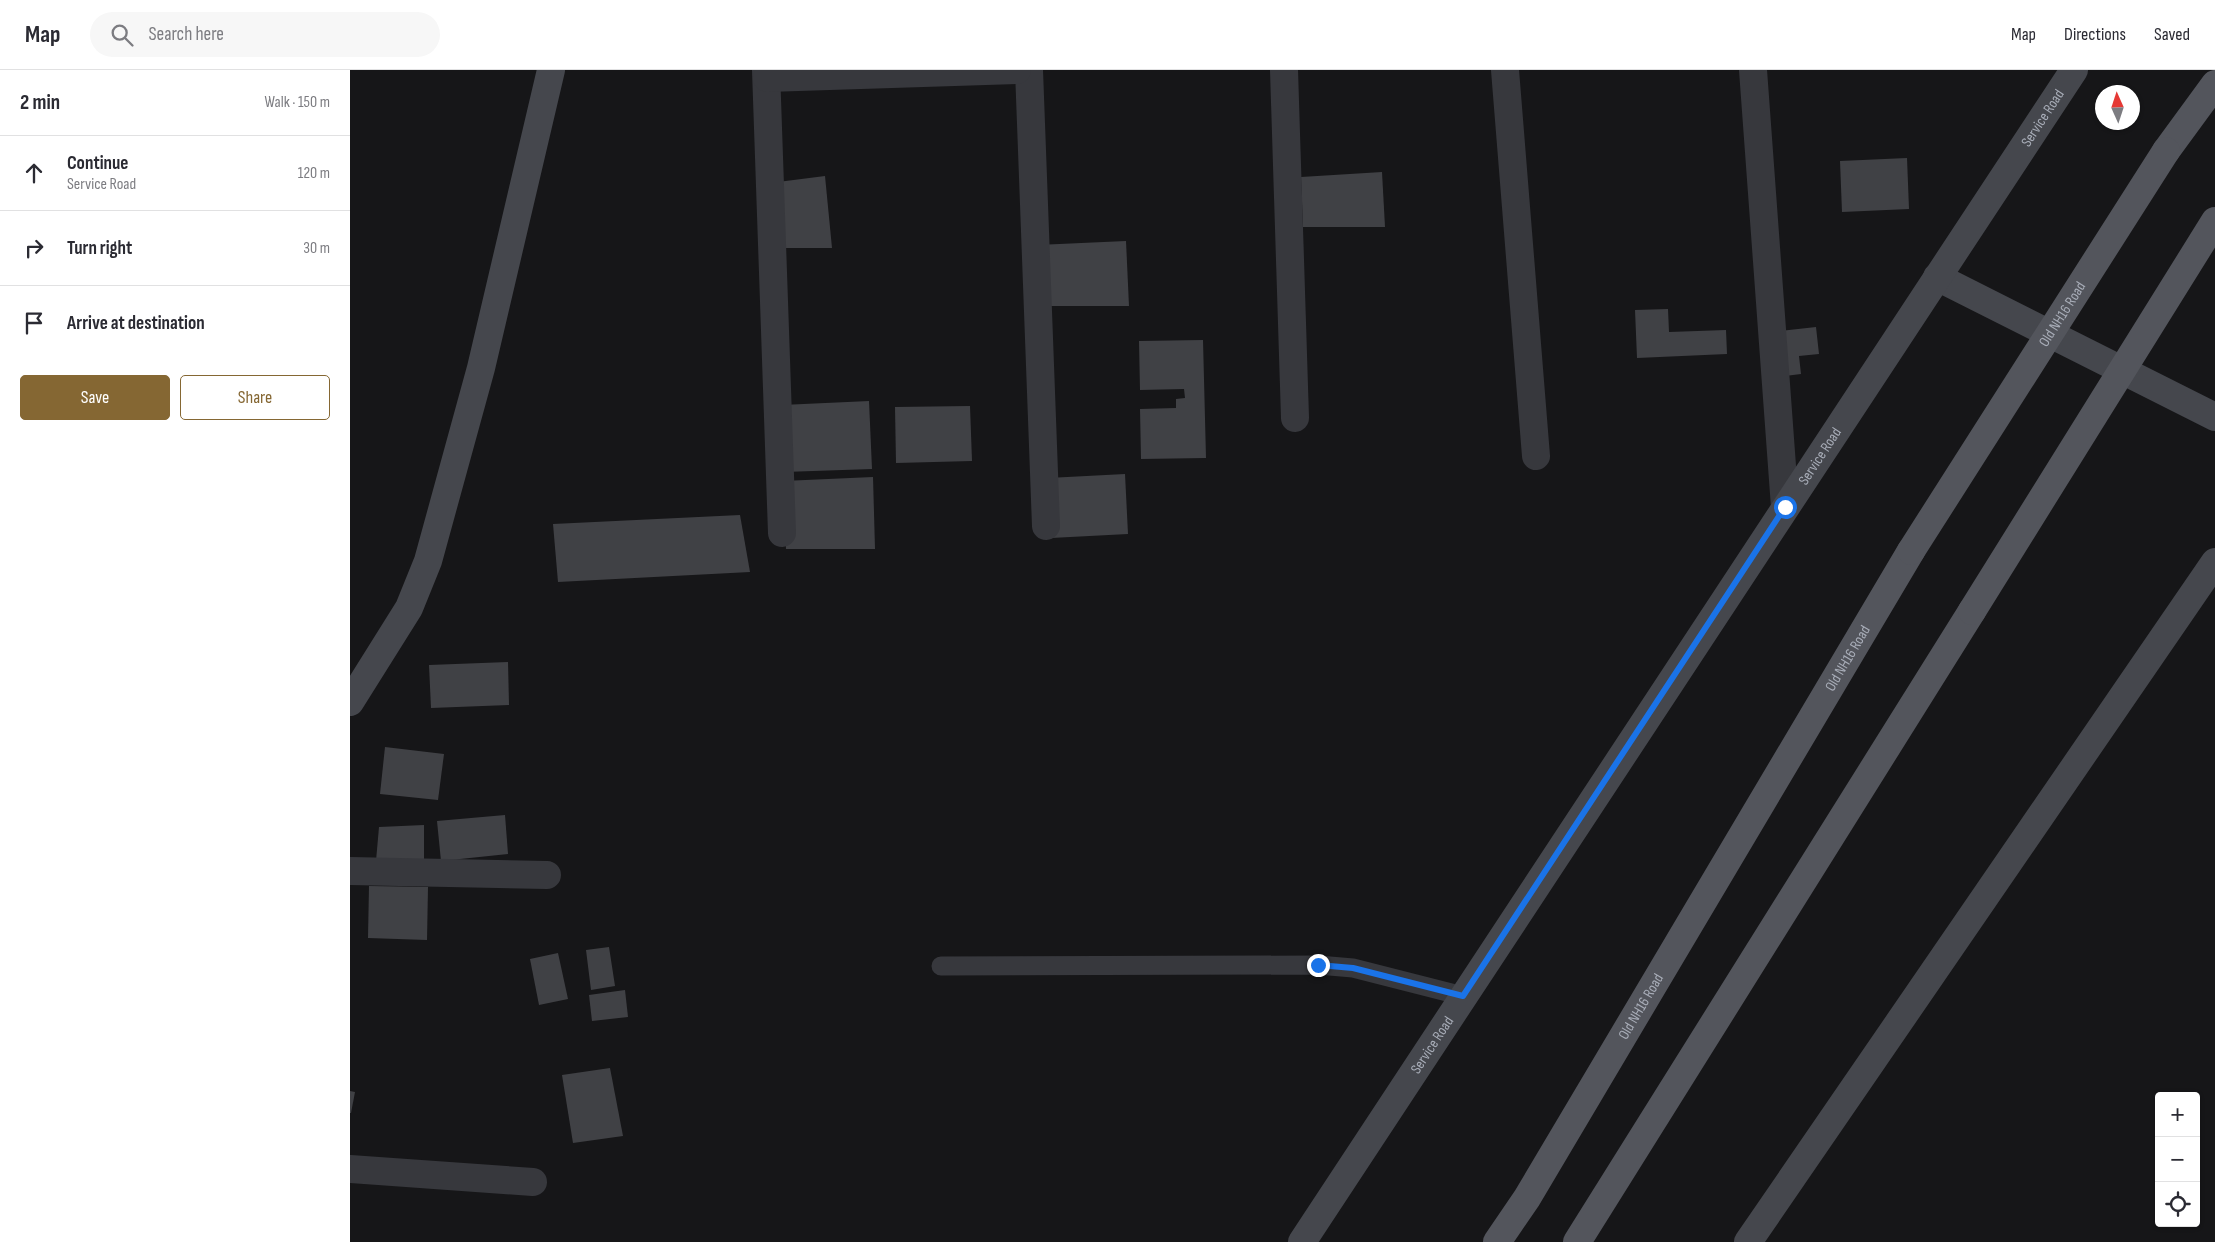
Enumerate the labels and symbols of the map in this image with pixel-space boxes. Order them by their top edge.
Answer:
north arrow [2095,85,2140,130]
street label: Service Road [2017,86,2068,150]
street label: Old NH16 Road [2034,278,2090,350]
street label: Service Road [1794,424,1845,488]
route start [1774,496,1797,519]
street label: Old NH16 Road [1820,622,1874,695]
route end [1307,954,1330,977]
street label: Old NH16 Road [1614,970,1668,1043]
street label: Service Road [1406,1013,1458,1077]

